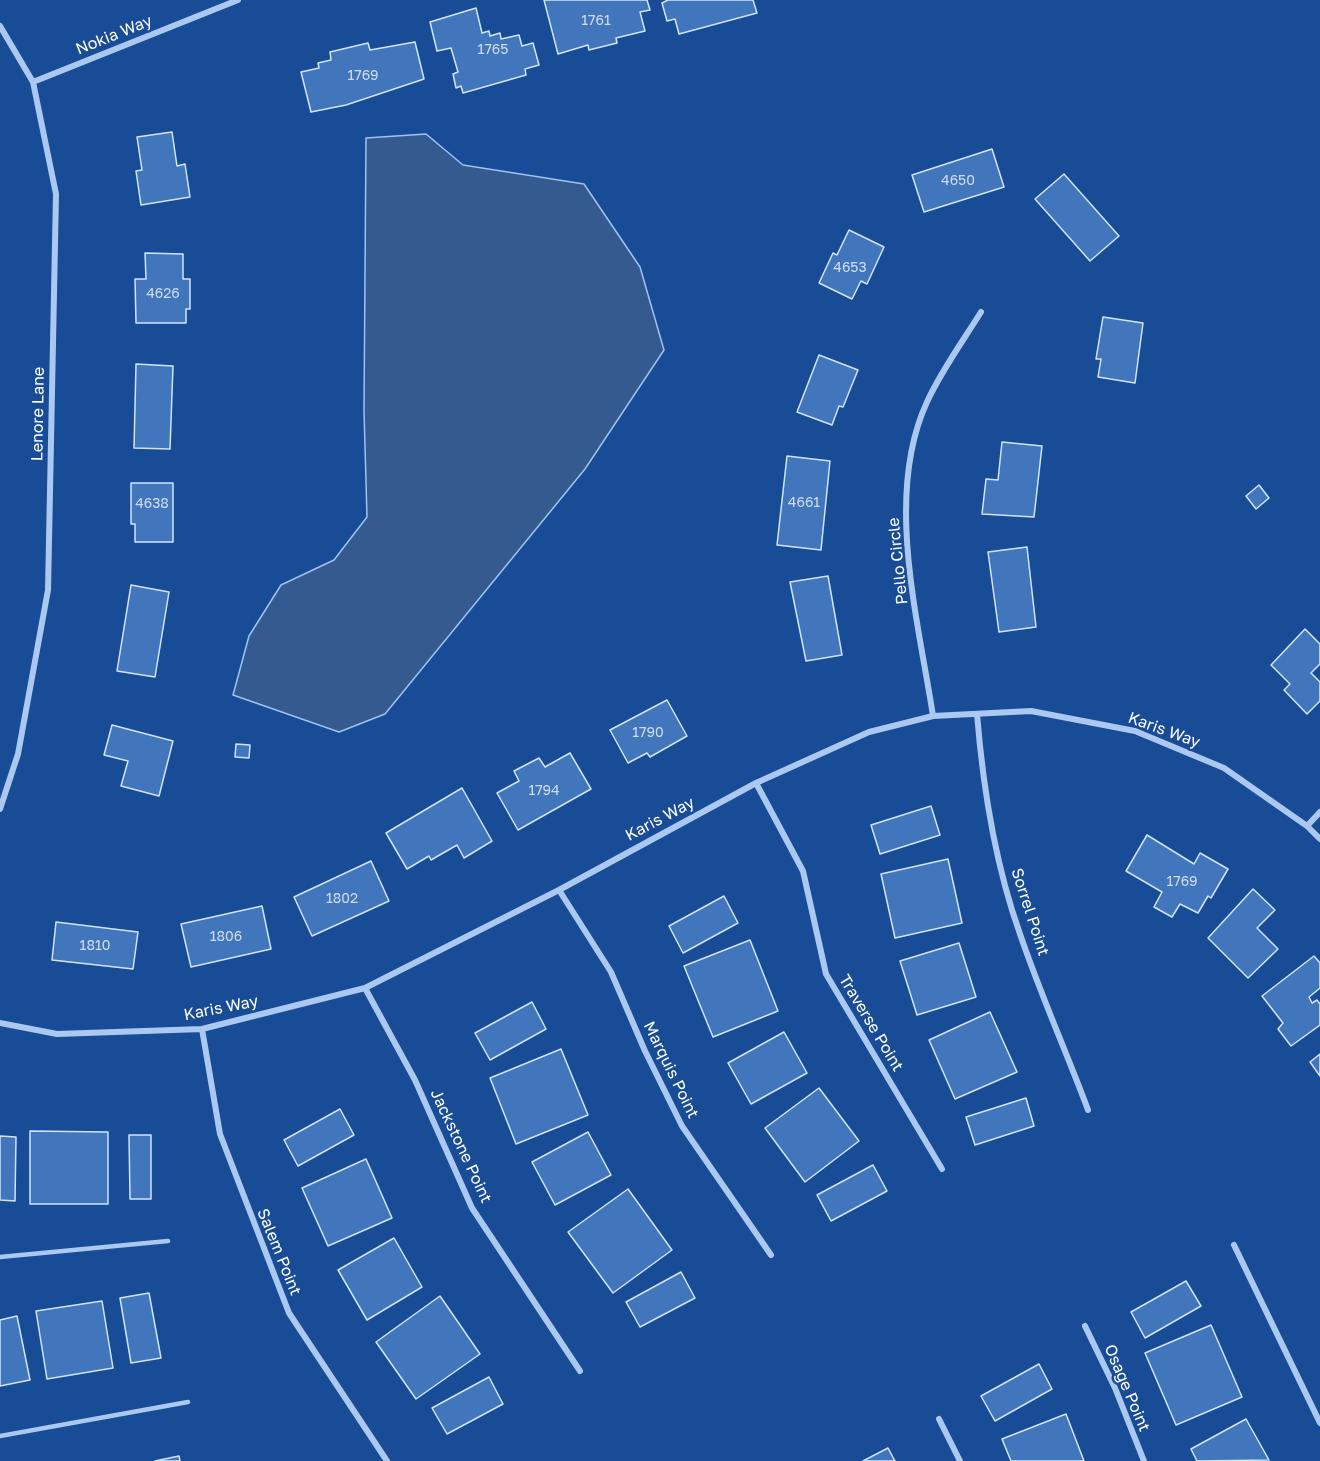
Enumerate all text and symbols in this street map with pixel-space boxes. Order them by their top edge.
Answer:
street label: Nokia Way [73,11,155,59]
house number: 1761 [581,13,611,29]
house number: 1765 [478,42,508,58]
house number: 1769 [347,68,379,84]
house number: 4650 [941,173,975,189]
house number: 4653 [833,260,867,276]
house number: 4626 [146,286,180,302]
street label: Lenore Lane [28,367,48,461]
house number: 4661 [788,495,820,511]
house number: 4638 [135,496,169,512]
street label: Pello Circle [884,516,912,606]
street label: Karis Way [1125,708,1203,752]
house number: 1790 [632,725,664,741]
house number: 1794 [528,783,560,799]
street label: Karis Way [622,793,698,845]
street label: Sorrel Point [1007,866,1053,958]
house number: 1769 [1166,874,1198,890]
house number: 1802 [326,891,358,907]
house number: 1806 [210,929,242,945]
house number: 1810 [80,938,110,954]
street label: Traverse Point [835,971,907,1075]
street label: Karis Way [182,991,260,1025]
street label: Marquis Point [639,1018,703,1122]
street label: Jackstone Point [426,1086,496,1206]
street label: Salem Point [253,1206,305,1298]
street label: Osage Point [1100,1342,1154,1434]

